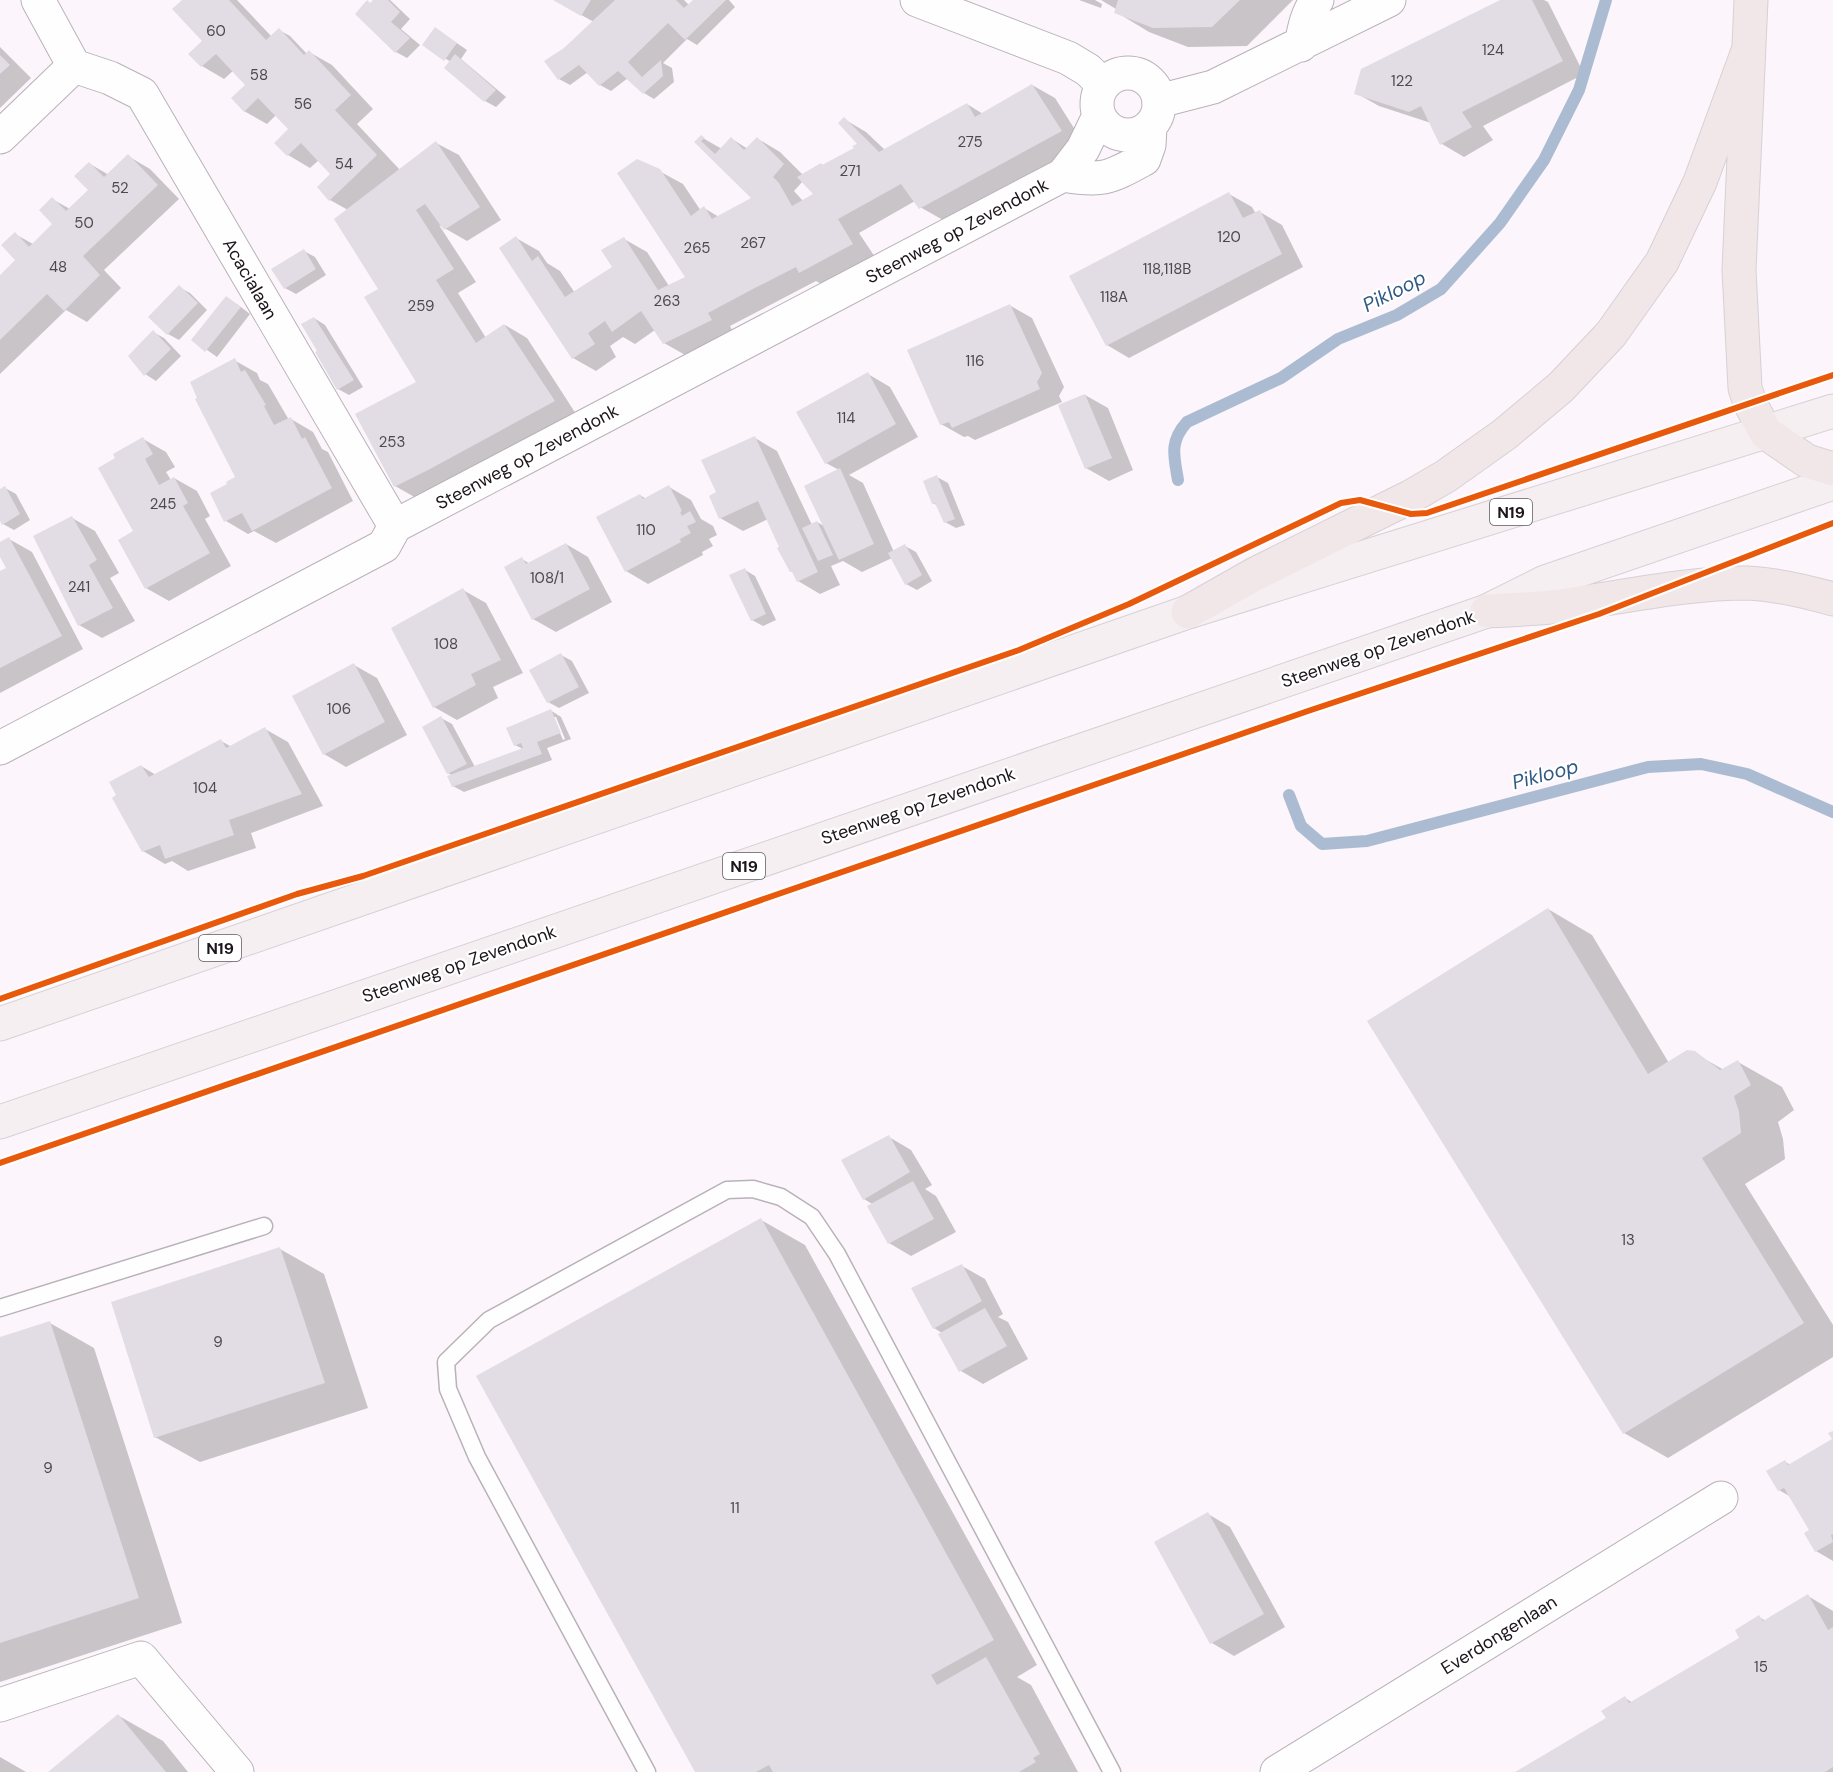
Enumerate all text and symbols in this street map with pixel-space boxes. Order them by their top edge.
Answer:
house number: 60 [206,21,226,41]
house number: 124 [1482,40,1504,60]
house number: 58 [250,65,268,85]
house number: 122 [1391,71,1413,91]
house number: 56 [294,94,312,114]
house number: 275 [957,132,983,152]
house number: 54 [335,154,353,174]
house number: 271 [839,161,861,181]
street label: Steenweg op Zevendonk [861,173,1053,289]
house number: 52 [111,178,129,198]
house number: 50 [74,213,94,233]
house number: 120 [1217,227,1241,247]
house number: 267 [740,233,766,253]
street label: Acacialaan [217,234,283,324]
house number: 265 [684,238,710,258]
house number: 48 [49,257,67,277]
house number: 118,118B [1143,259,1191,279]
water label: Pikloop [1358,264,1430,318]
house number: 118A [1100,287,1128,307]
house number: 263 [654,291,680,311]
house number: 259 [408,296,434,316]
house number: 116 [966,351,984,371]
street label: Steenweg op Zevendonk [431,399,623,515]
house number: 114 [837,408,855,428]
house number: 253 [379,432,405,452]
house number: 245 [150,494,176,514]
road number: N19 [1490,499,1532,525]
house number: 110 [636,520,656,540]
house number: 108/1 [530,568,564,588]
house number: 241 [68,577,90,597]
street label: Steenweg op Zevendonk [1278,604,1478,694]
house number: 108 [434,634,458,654]
house number: 106 [327,699,351,719]
water label: Pikloop [1509,753,1581,795]
street label: Steenweg op Zevendonk [818,761,1018,851]
house number: 104 [193,778,217,798]
road number: N19 [723,853,765,879]
street label: Steenweg op Zevendonk [359,919,559,1009]
road number: N19 [199,935,241,961]
house number: 13 [1621,1230,1635,1250]
house number: 9 [213,1332,223,1352]
house number: 9 [43,1458,53,1478]
house number: 11 [730,1498,740,1518]
street label: Everdongenlaan [1437,1590,1561,1680]
house number: 15 [1754,1657,1768,1677]

